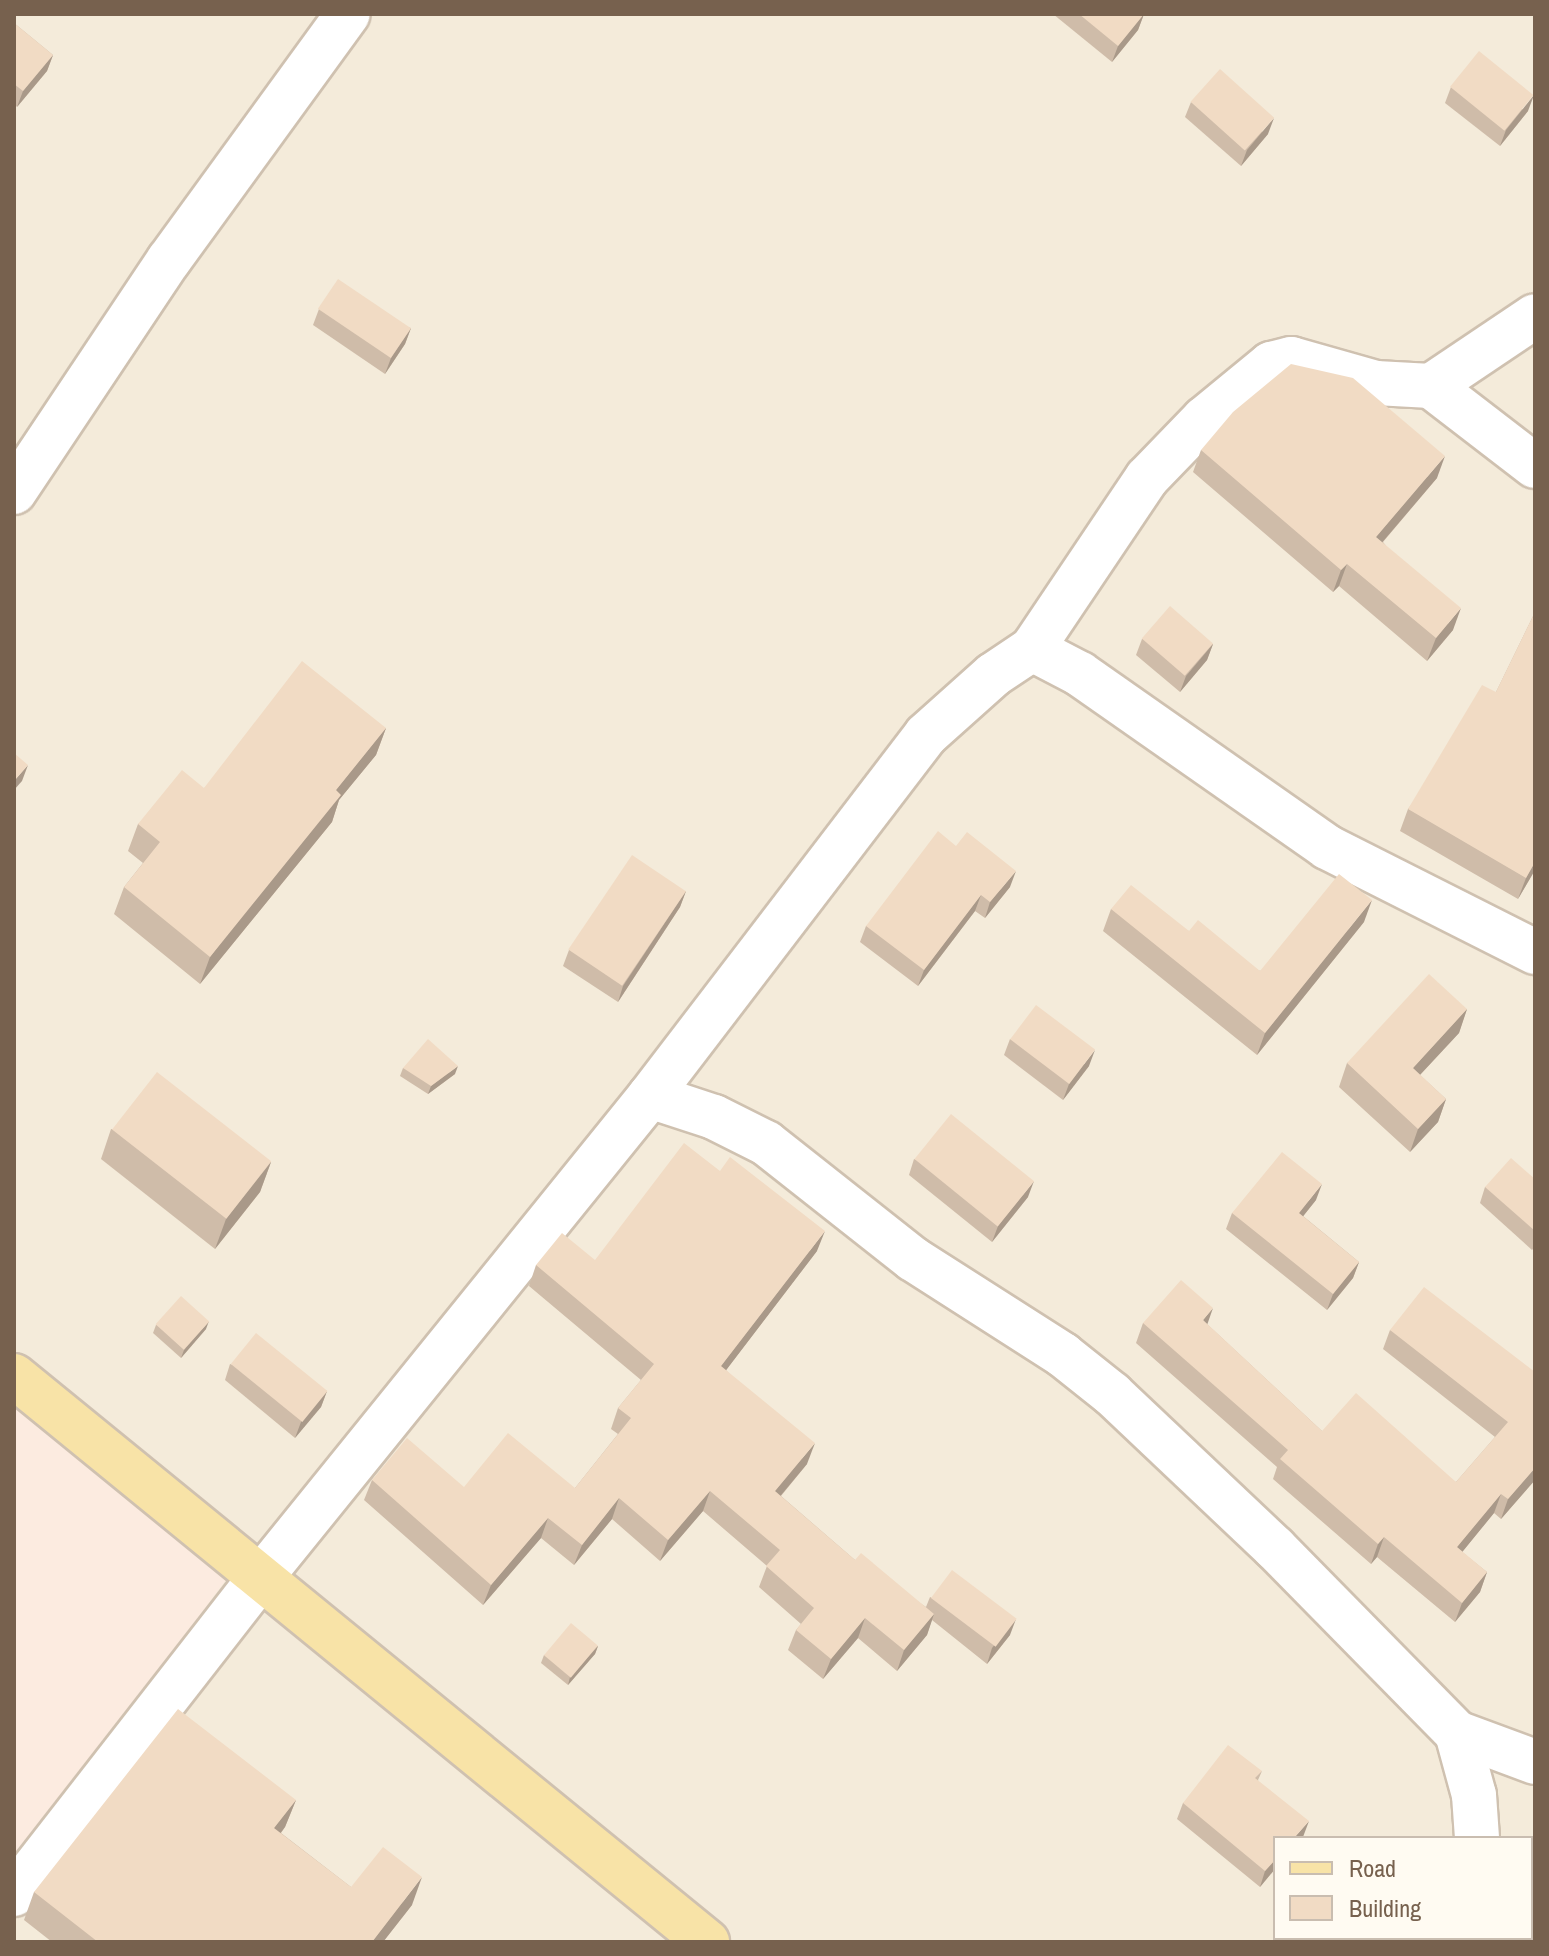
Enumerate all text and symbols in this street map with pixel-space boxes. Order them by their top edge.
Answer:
legend [1273,1836,1533,1940]
text: Road [1349,1852,1396,1884]
text: Building [1349,1892,1421,1924]

